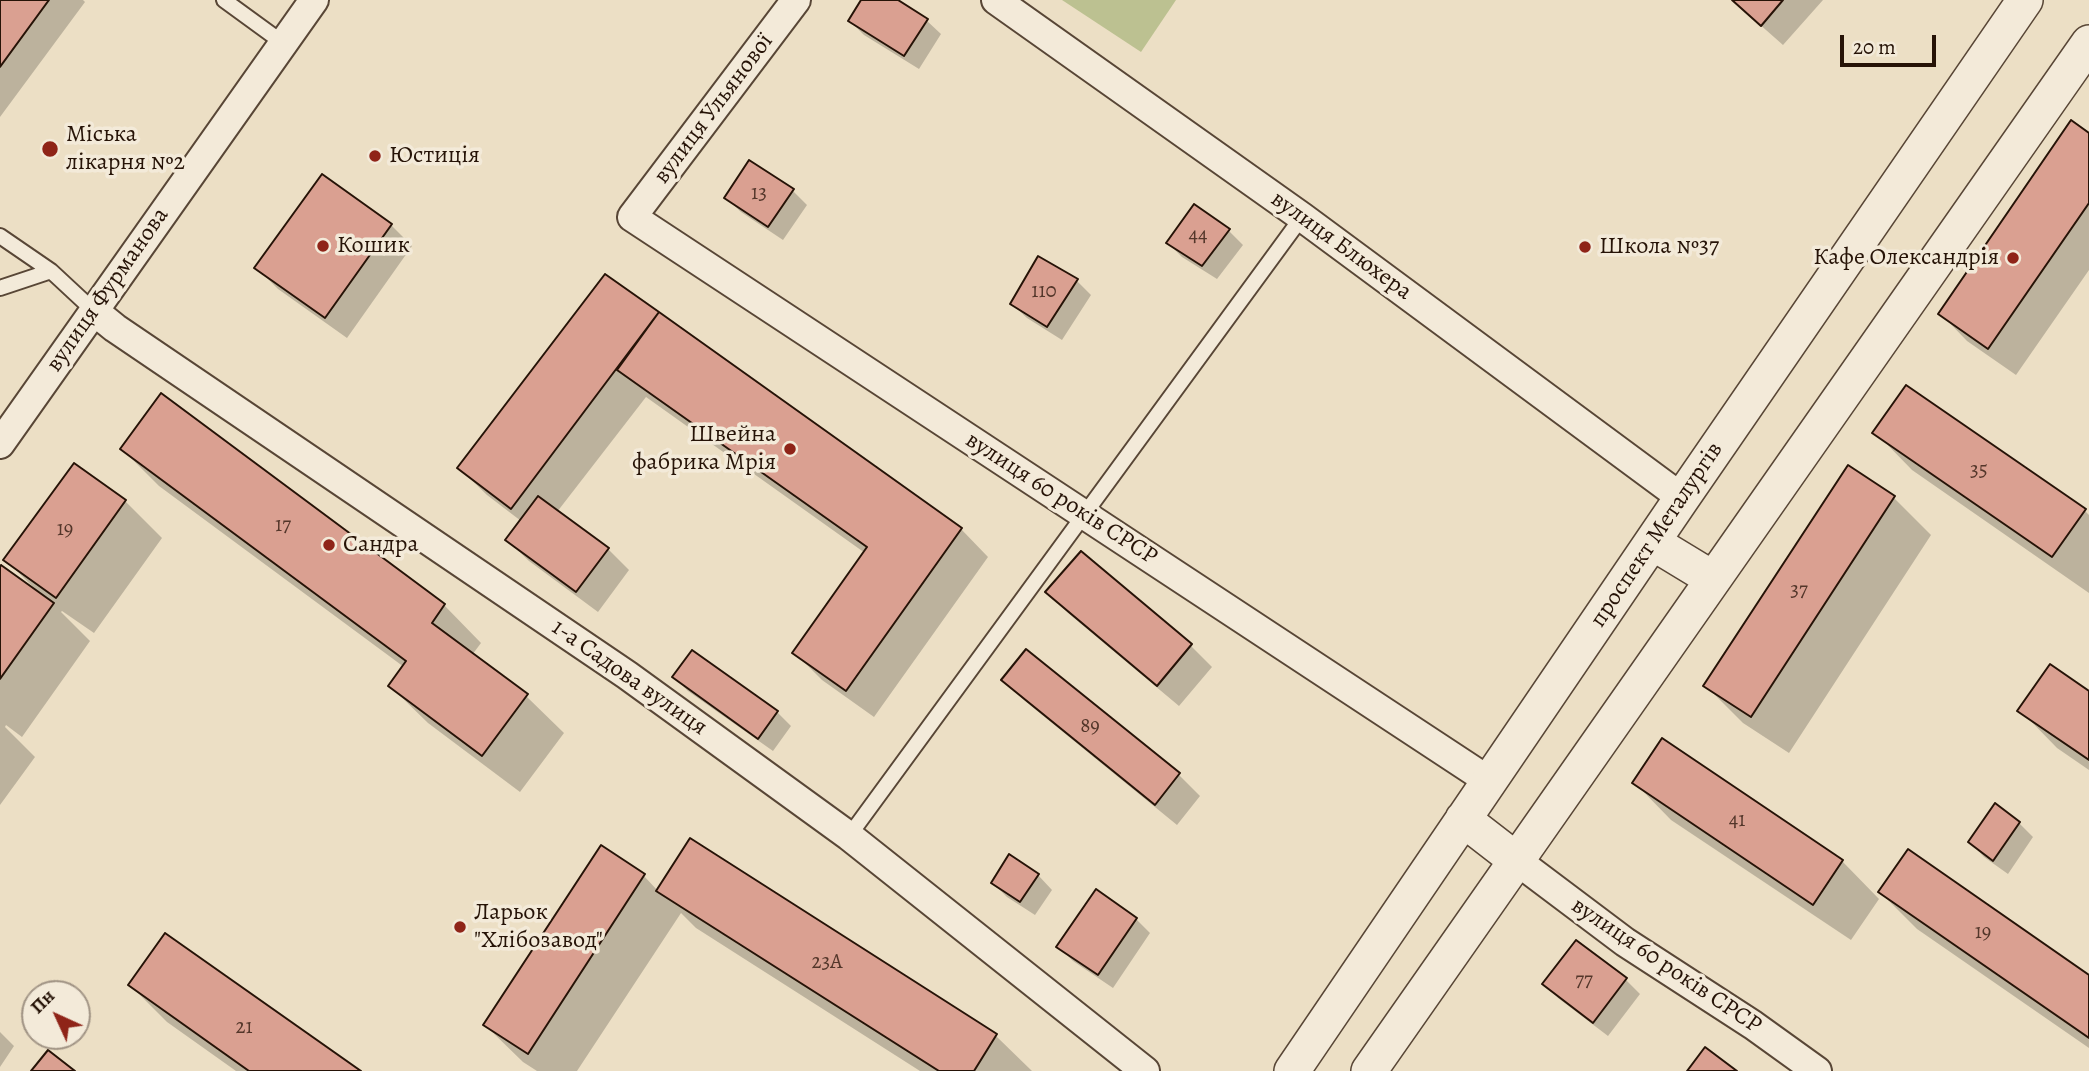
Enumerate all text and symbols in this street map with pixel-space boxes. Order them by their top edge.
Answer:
scale bar [1844,21,1940,65]
street label: вулиця Ульянової [648,28,780,190]
text: 20 m [1853,33,1896,61]
place label: Міська лікарня №2 [66,121,185,177]
marker: Міська лікарня №2 [40,139,60,159]
place label: Юстиція [389,142,480,170]
marker: Юстиція [367,148,383,164]
house number: 13 [751,181,767,207]
street label: вулиця Блюхера [1265,185,1417,307]
street label: вулиця Фурманова [41,202,175,378]
house number: 44 [1188,223,1208,249]
place label: Кошик [337,232,410,260]
place label: Школа №37 [1599,233,1719,261]
marker: Кошик [315,238,331,254]
marker: Школа №37 [1577,239,1593,255]
place label: Кафе Олександрія [1813,244,1999,272]
marker: Кафе Олександрія [2005,250,2021,266]
house number: 110 [1031,279,1057,305]
place label: Швейна фабрика Мрія [632,421,776,477]
street label: вулиця 60 років СРСР [960,426,1162,572]
street label: проспект Металургів [1584,437,1730,633]
marker: Швейна фабрика Мрія [782,441,798,457]
house number: 35 [1970,458,1988,484]
house number: 17 [275,513,291,539]
house number: 19 [57,517,73,543]
place label: Сандра [343,531,419,559]
marker: Сандра [321,537,337,553]
house number: 37 [1790,578,1808,604]
street label: 1-а Садова вулиця [546,614,712,742]
house number: 89 [1080,714,1100,740]
house number: 41 [1729,808,1745,834]
street label: вулиця 60 років СРСР [1565,892,1767,1040]
place label: Ларьок "Хлібозавод" [474,899,603,955]
marker: Ларьок "Хлібозавод" [452,919,468,935]
house number: 19 [1975,920,1991,946]
house number: 23А [812,950,842,976]
house number: 77 [1575,968,1593,994]
north arrow [21,980,91,1050]
text: Пн [25,984,61,1020]
house number: 21 [235,1015,253,1041]

